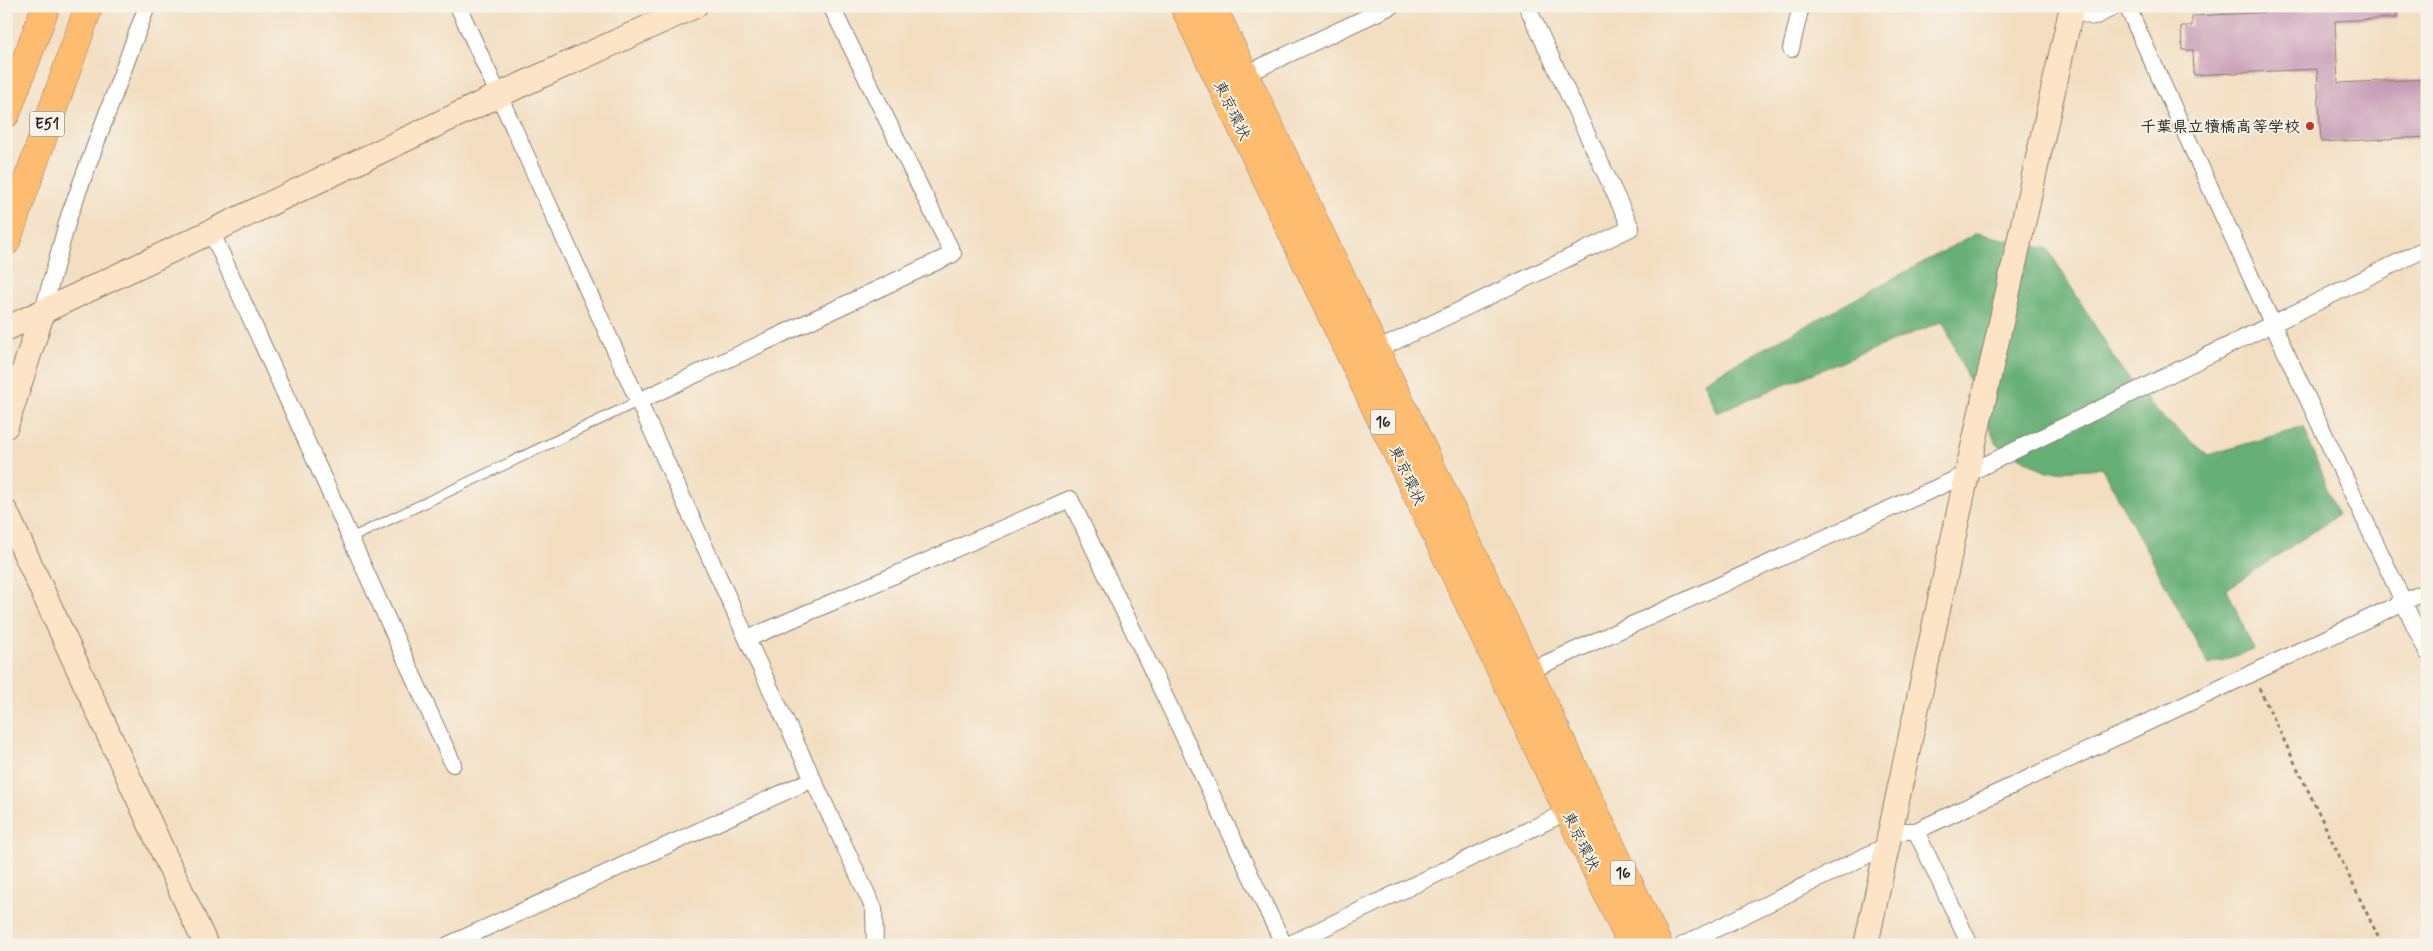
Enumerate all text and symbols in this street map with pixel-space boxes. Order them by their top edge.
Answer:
street label: 東京環状 [1208,77,1255,144]
road number: E51 [30,112,64,136]
place label: 千葉県立犢橋高等学校 [2140,117,2300,138]
marker: 千葉県立犢橋高等学校 [2304,120,2316,132]
road number: 16 [1370,410,1396,434]
street label: 東京環状 [1384,442,1430,509]
street label: 東京環状 [1557,808,1604,875]
road number: 16 [1610,860,1636,886]

